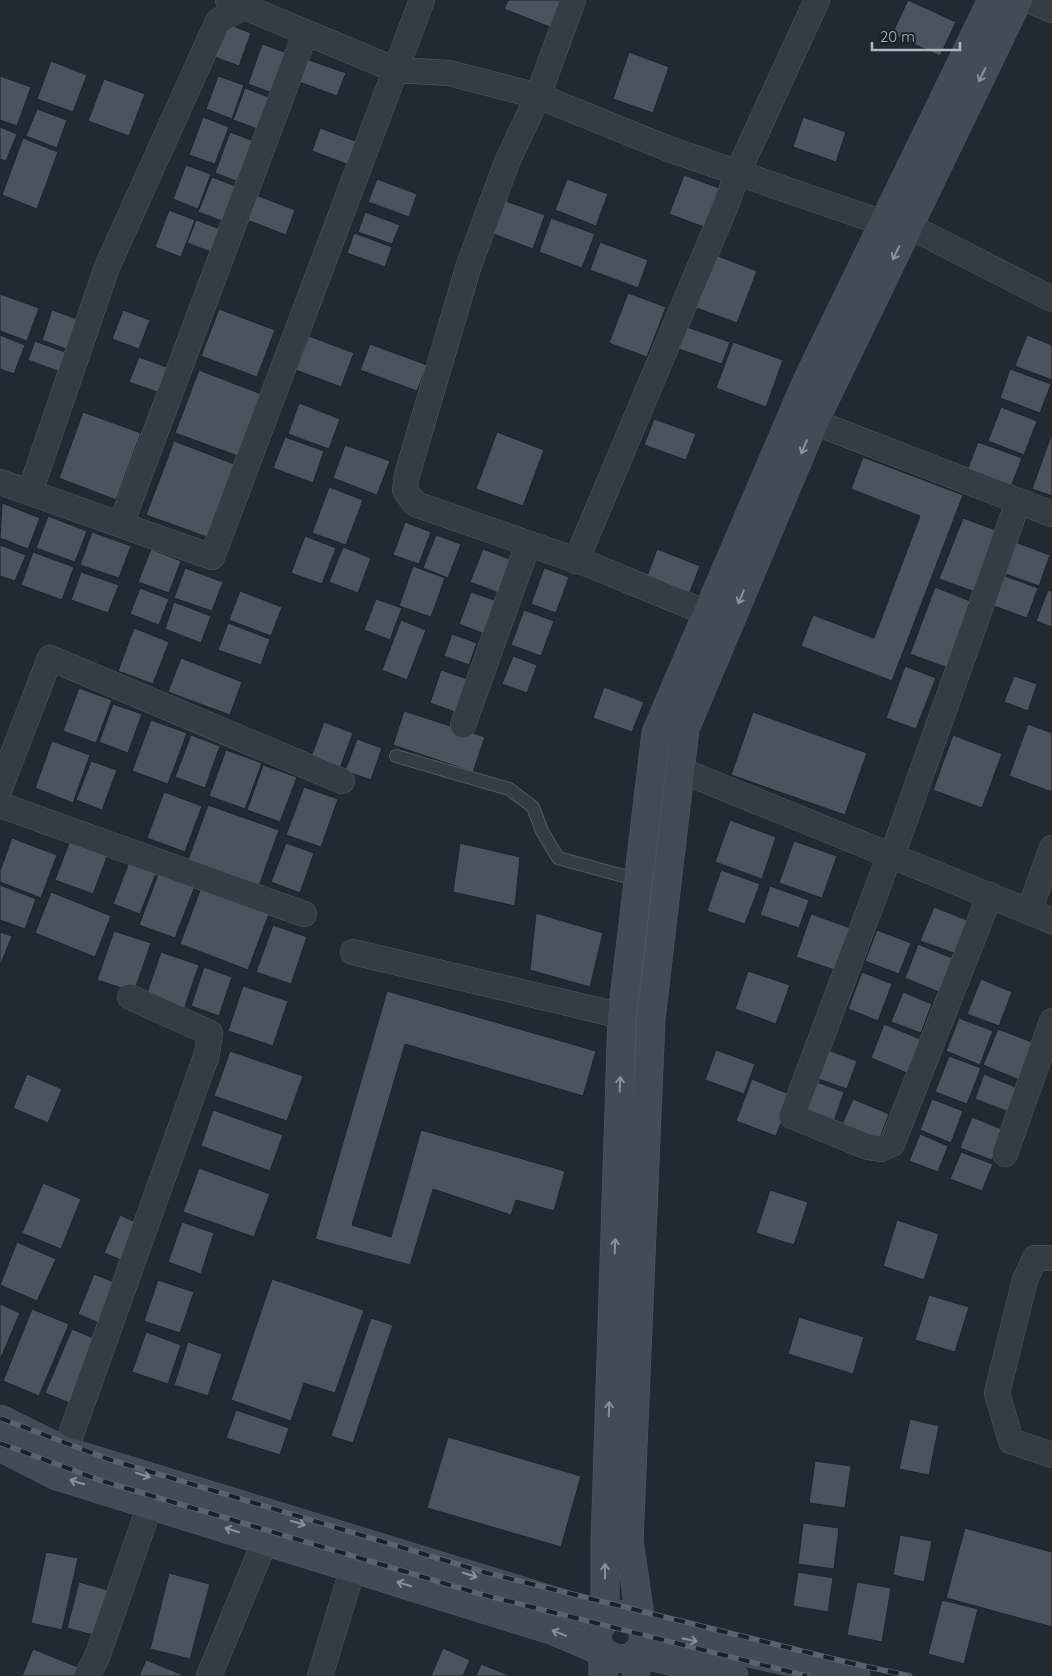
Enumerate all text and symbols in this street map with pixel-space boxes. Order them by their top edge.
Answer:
scale bar [872,20,960,52]
text: 20 m [880,27,915,46]
one-way arrow [977,68,987,83]
one-way arrow [891,245,900,260]
one-way arrow [798,439,808,454]
one-way arrow [735,589,745,604]
one-way arrow [615,1076,625,1092]
one-way arrow [610,1238,619,1254]
one-way arrow [605,1401,614,1417]
one-way arrow [134,1470,150,1480]
one-way arrow [69,1477,85,1487]
one-way arrow [290,1518,306,1528]
one-way arrow [224,1525,240,1535]
one-way arrow [600,1563,610,1580]
one-way arrow [462,1571,478,1581]
one-way arrow [396,1578,412,1588]
one-way arrow [552,1628,567,1637]
one-way arrow [682,1636,698,1646]

